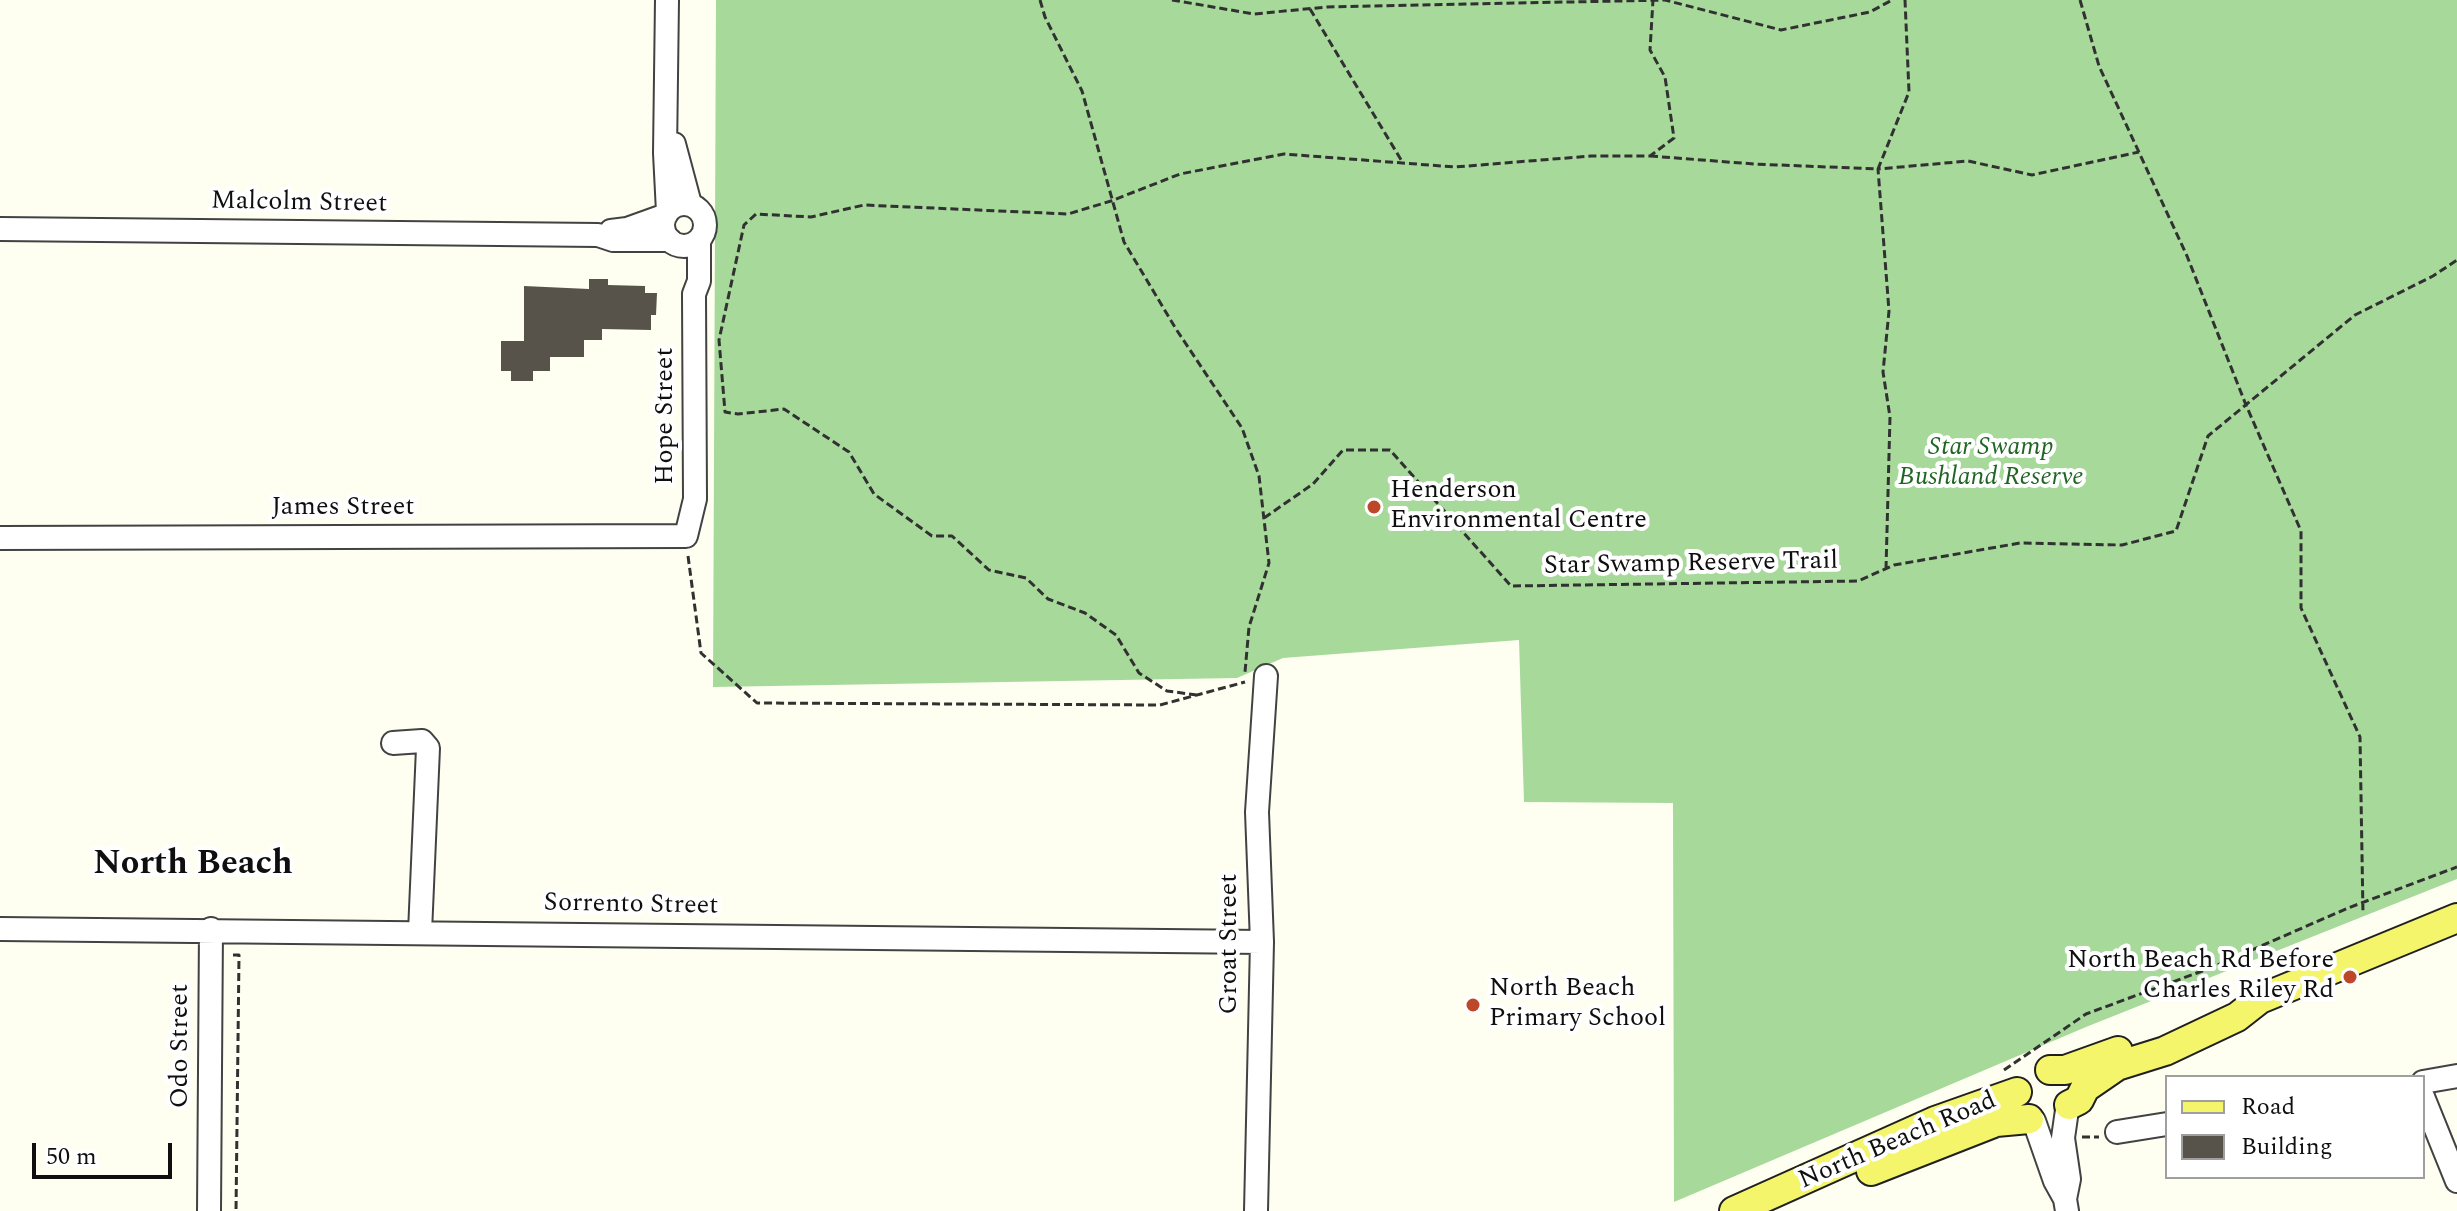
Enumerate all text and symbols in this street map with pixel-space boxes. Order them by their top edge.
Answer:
street label: Malcolm Street [211,187,387,221]
street label: Hope Street [651,347,683,485]
park label: Star Swamp Bushland Reserve [1898,433,2084,494]
place label: Henderson Environmental Centre [1390,476,1647,538]
street label: James Street [272,493,414,525]
marker: Henderson Environmental Centre [1365,498,1383,516]
street label: Star Swamp Reserve Trail [1544,547,1838,583]
district label: North Beach [93,846,293,886]
street label: Groat Street [1215,873,1247,1015]
street label: Sorrento Street [543,889,719,923]
place label: North Beach Rd Before Charles Riley Rd [2067,946,2334,1008]
marker: North Beach Rd Before Charles Riley Rd [2341,968,2359,986]
place label: North Beach Primary School [1489,974,1666,1036]
street label: Odo Street [166,984,198,1108]
marker: North Beach Primary School [1464,996,1482,1014]
legend [2165,1075,2425,1179]
street label: North Beach Road [1795,1086,2001,1198]
text: Road [2241,1089,2295,1125]
scale bar [36,1127,176,1177]
text: Building [2241,1129,2333,1165]
text: 50 m [46,1139,97,1175]

